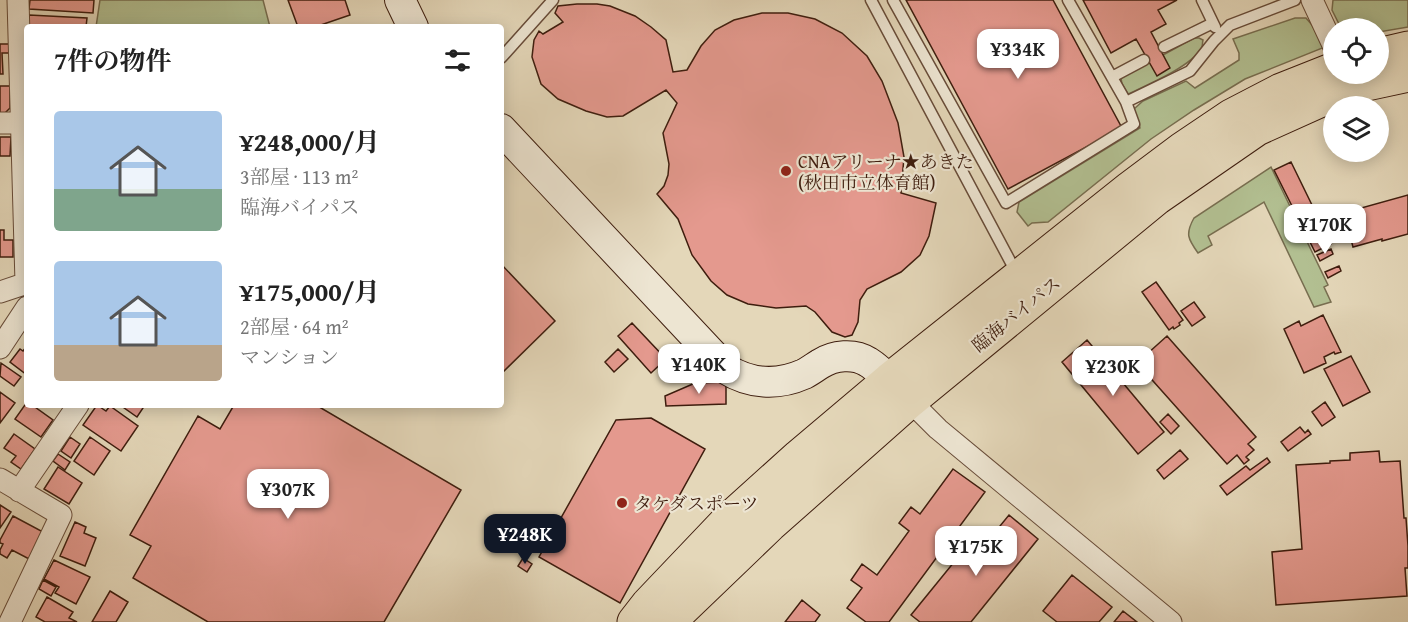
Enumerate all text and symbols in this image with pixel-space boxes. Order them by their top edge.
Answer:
map controls [1323,18,1389,162]
button: locate [1323,18,1389,84]
pin: ¥334K [976,29,1060,80]
text: ¥334K [991,34,1045,63]
text: 7件の物件 [54,41,171,80]
icon: filters [441,44,474,77]
button: layers [1323,96,1389,162]
text: ¥248,000/月 [240,122,380,161]
icon: home [102,135,174,207]
place label: CNAアリーナ★あきた (秋田市立体育館) [798,148,974,196]
text: 3部屋 · 113 m² [240,162,358,191]
marker: CNAアリーナ★あきた (秋田市立体育館) [779,164,793,178]
text: 臨海バイパス [240,192,360,221]
pin: ¥170K [1283,204,1367,255]
text: ¥170K [1298,209,1352,238]
street label: 臨海バイパス [966,270,1066,358]
text: ¥175,000/月 [240,272,380,311]
icon: home [102,285,174,357]
text: 2部屋 · 64 m² [240,312,349,341]
text: マンション [240,342,339,371]
pin: ¥140K [657,344,741,395]
pin: ¥230K [1071,346,1155,397]
text: ¥140K [672,349,726,378]
text: ¥230K [1086,351,1140,380]
pin: ¥307K [246,469,330,520]
text: ¥307K [261,474,315,503]
place label: タケダスポーツ [634,490,758,517]
marker: タケダスポーツ [615,496,629,510]
pin: ¥248K [483,514,567,565]
text: ¥248K [498,519,552,548]
pin: ¥175K [934,526,1018,577]
text: ¥175K [949,531,1003,560]

